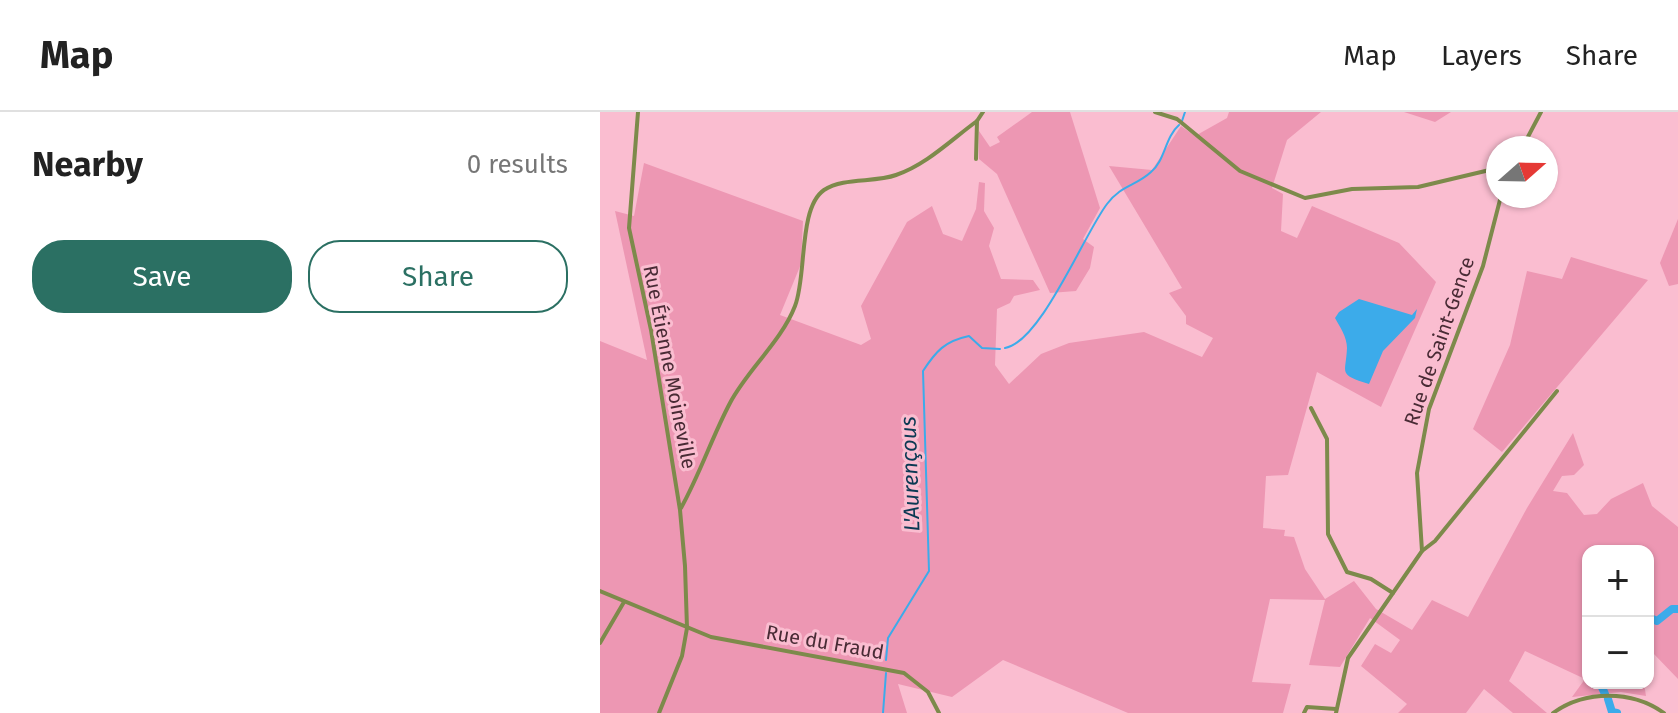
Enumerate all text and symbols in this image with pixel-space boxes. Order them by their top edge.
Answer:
text: Map [40,32,113,78]
text: Map [1343,39,1397,72]
text: Layers [1441,39,1522,72]
text: Share [1566,39,1638,72]
north arrow [1486,136,1558,208]
text: Nearby [32,144,143,185]
text: 0 results [467,149,568,180]
button: Save [32,240,292,313]
button: Share [308,240,568,313]
street label: Rue de Saint-Gence [1399,253,1479,429]
street label: Rue Étienne Moineville [638,263,702,471]
water label: L'Aurençous [894,416,926,532]
map controls [1582,545,1654,689]
button: + [1582,545,1654,617]
button: − [1582,617,1654,689]
street label: Rue du Fraud [764,620,886,664]

